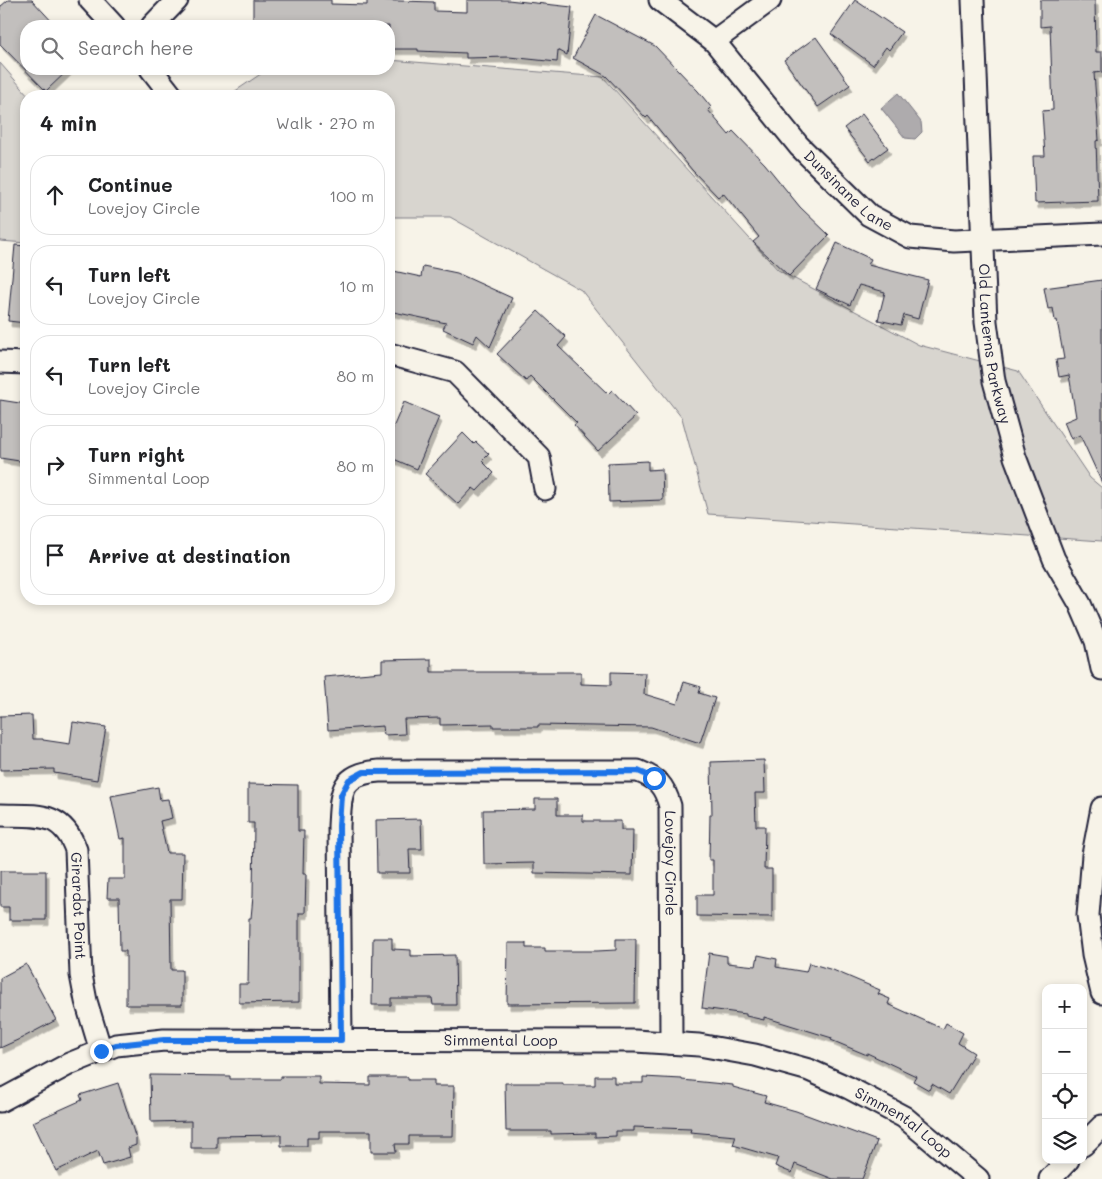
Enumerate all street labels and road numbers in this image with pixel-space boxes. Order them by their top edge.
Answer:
street label: Dunsinane Lane [800,145,897,235]
street label: Old Lanterns Parkway [975,263,1016,426]
street label: Lovejoy Circle [661,810,681,916]
street label: Girardot Point [67,852,91,960]
street label: Simmental Loop [444,1030,558,1050]
street label: Simmental Loop [852,1082,957,1162]

